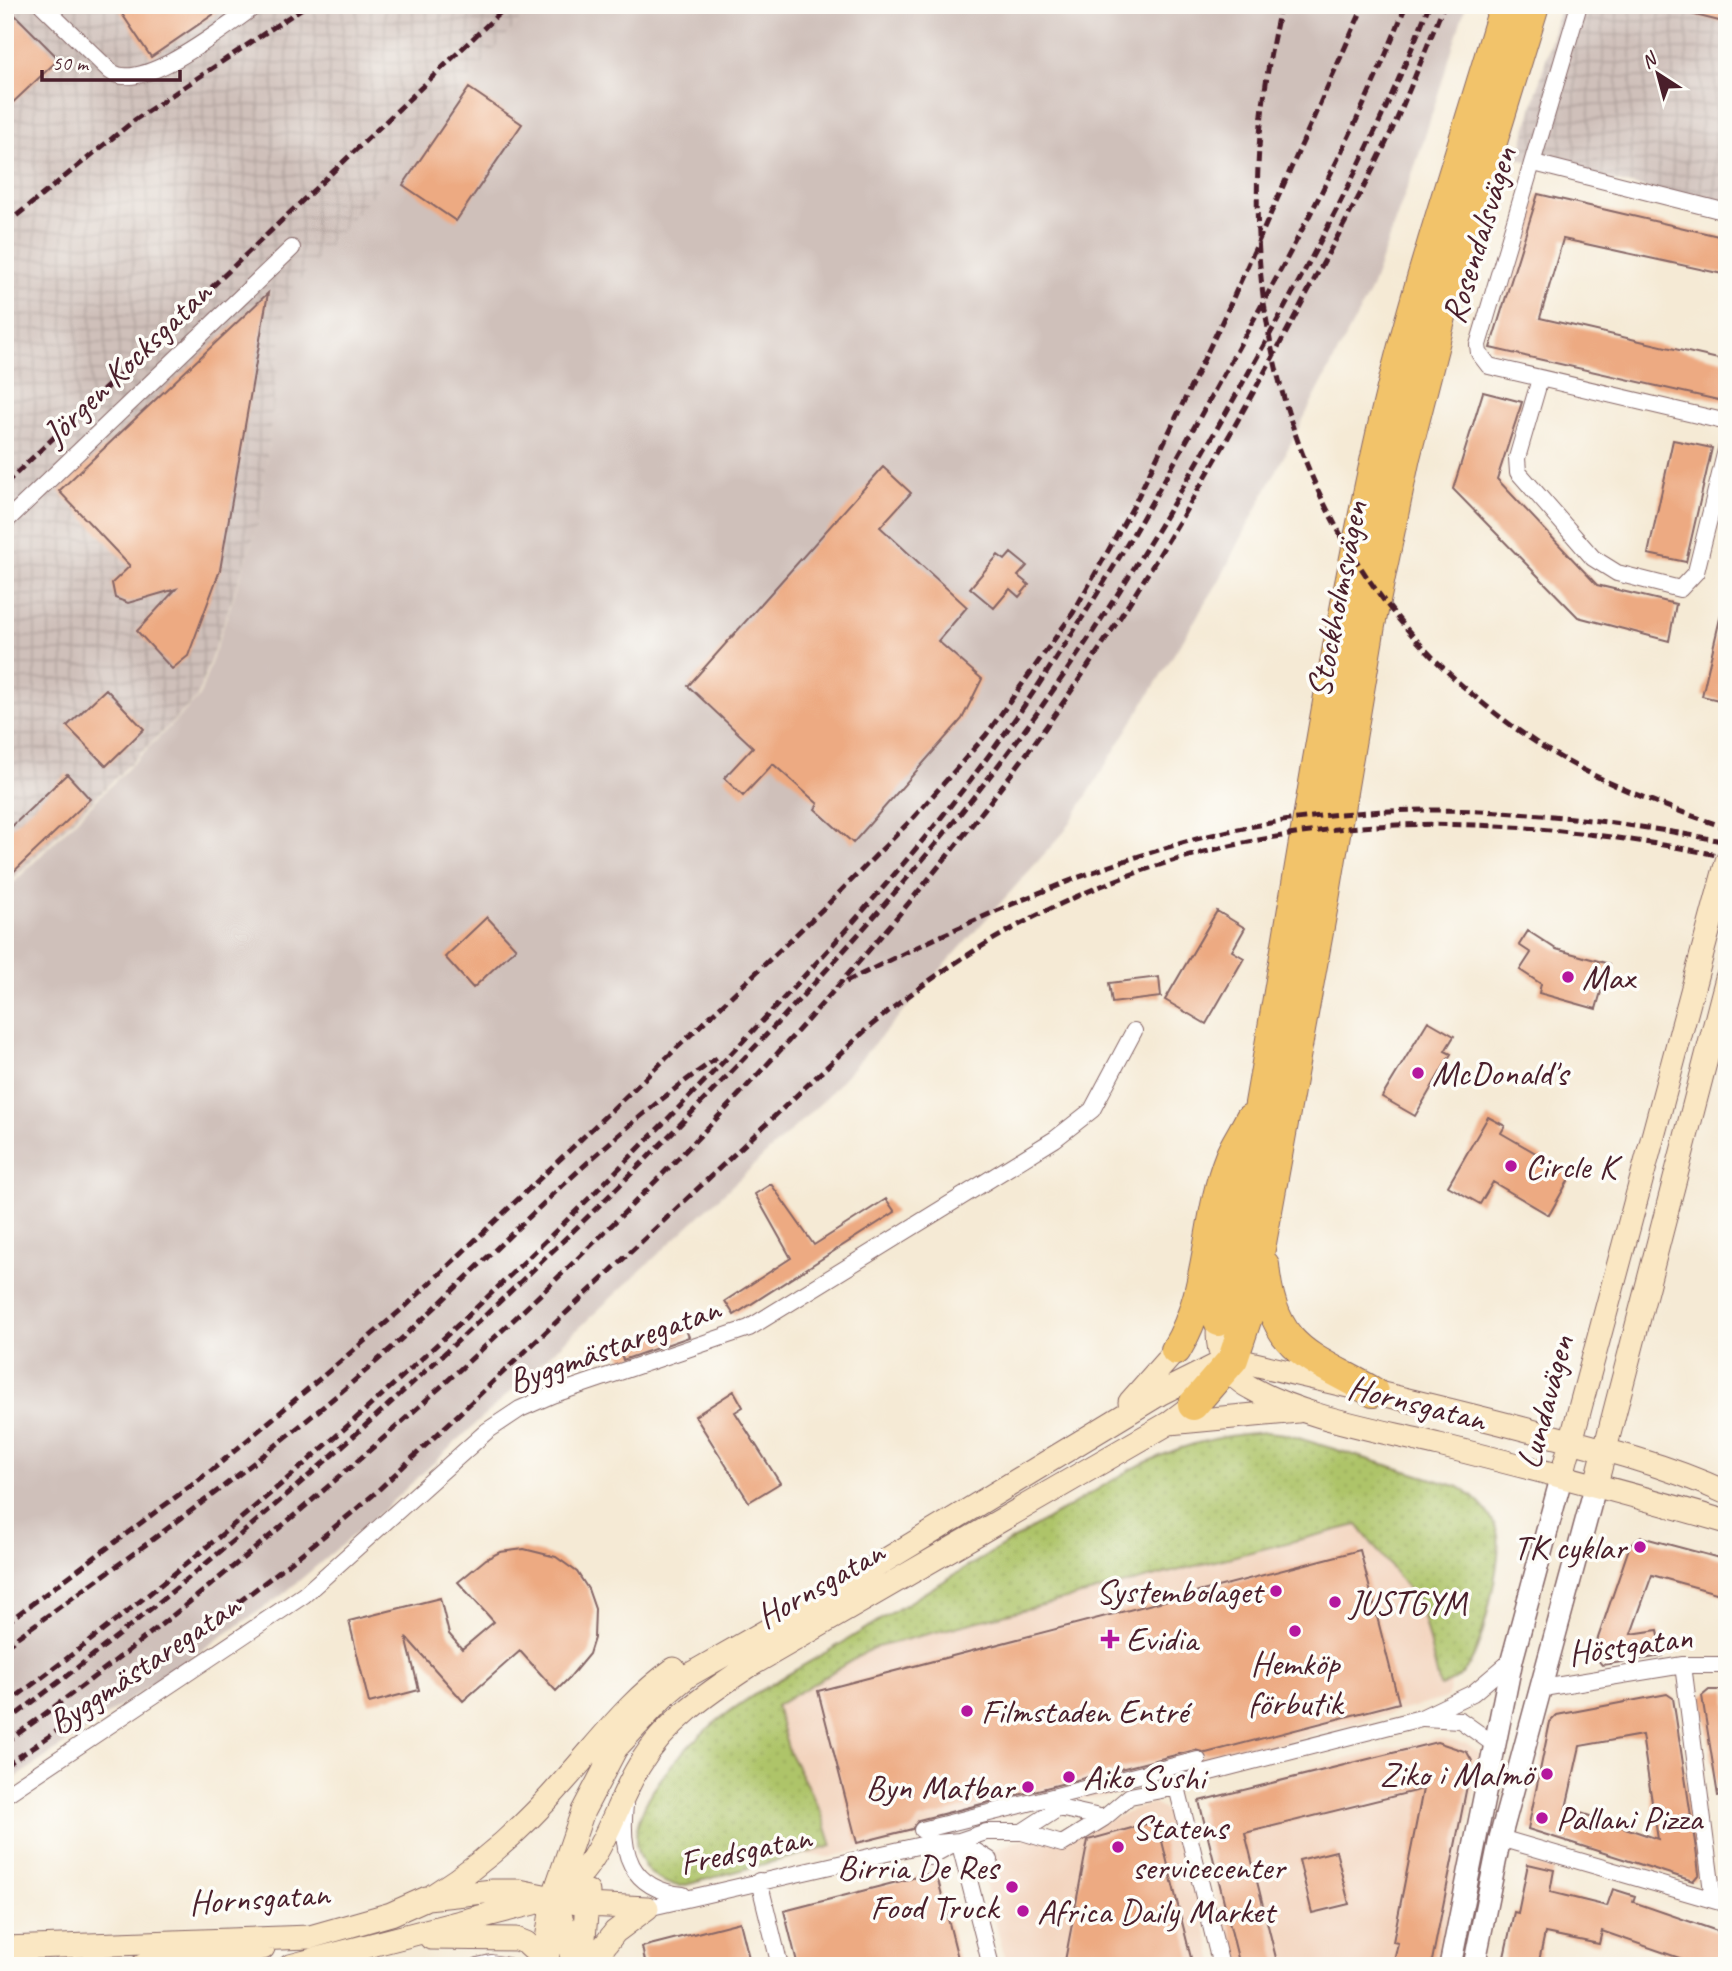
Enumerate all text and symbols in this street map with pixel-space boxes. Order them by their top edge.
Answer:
scale bar [42,38,180,82]
north arrow [1624,38,1694,108]
text: N [1637,46,1663,74]
text: 50 m [52,50,90,76]
street label: Rosendalsvägen [1431,141,1527,329]
street label: Jörgen Kocksgatan [31,269,223,457]
street label: Stockholmsvägen [1296,497,1378,701]
place label: Max [1582,955,1637,1000]
marker: Max [1560,969,1576,985]
place label: McDonald's [1432,1051,1571,1096]
marker: McDonald's [1410,1065,1426,1081]
place label: Circle K [1525,1144,1623,1189]
marker: Circle K [1503,1158,1519,1174]
street label: Byggmästaregatan [502,1285,728,1404]
street label: Lundavägen [1506,1330,1584,1474]
street label: Hornsgatan [1343,1364,1493,1442]
place label: TK cyklar [1513,1525,1628,1570]
street label: Hornsgatan [748,1528,894,1639]
marker: TK cyklar [1632,1539,1648,1555]
place label: Systembolaget [1096,1569,1265,1614]
place label: JUSTGYM [1347,1580,1469,1625]
street label: Byggmästaregatan [39,1582,251,1745]
marker: Systembolaget [1268,1583,1284,1599]
marker: JUSTGYM [1327,1594,1343,1610]
street label: Höstgatan [1565,1614,1695,1676]
place label: Evidia [1126,1617,1200,1662]
marker: Hemköp förbutik [1287,1623,1303,1639]
marker: Evidia [1100,1629,1120,1649]
place label: Hemköp förbutik [1248,1641,1345,1726]
place label: Filmstaden Entré [981,1689,1193,1734]
marker: Filmstaden Entré [959,1703,975,1719]
place label: Ziko i Malmö [1379,1752,1537,1797]
place label: Aiko Sushi [1083,1755,1210,1800]
place label: Byn Matbar [866,1765,1016,1810]
marker: Ziko i Malmö [1539,1766,1555,1782]
marker: Aiko Sushi [1061,1769,1077,1785]
marker: Byn Matbar [1020,1779,1036,1795]
place label: Pallani Pizza [1556,1796,1704,1841]
place label: Statens servicecenter [1132,1805,1287,1890]
marker: Pallani Pizza [1534,1810,1550,1826]
street label: Fredsgatan [675,1814,817,1886]
marker: Statens servicecenter [1110,1839,1126,1855]
place label: Birria De Res Food Truck [837,1845,1001,1930]
street label: Hornsgatan [187,1870,333,1925]
marker: Birria De Res Food Truck [1004,1879,1020,1895]
place label: Africa Daily Market [1037,1889,1278,1934]
marker: Africa Daily Market [1015,1903,1031,1919]

